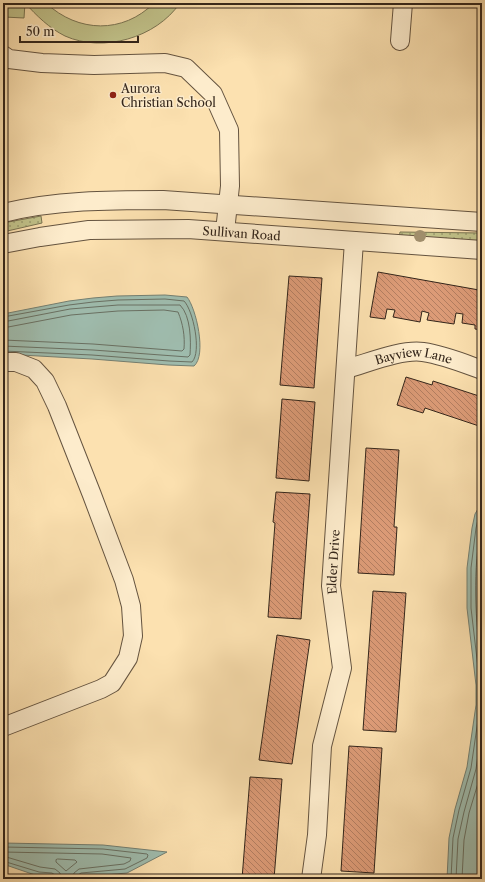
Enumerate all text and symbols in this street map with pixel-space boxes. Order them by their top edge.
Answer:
scale bar [20,18,138,44]
text: 50 m [26,24,55,39]
place label: Aurora Christian School [120,81,216,110]
marker: Aurora Christian School [108,90,118,100]
street label: Sullivan Road [202,223,282,243]
street label: Bayview Lane [373,344,455,367]
street label: Elder Drive [324,529,342,595]

